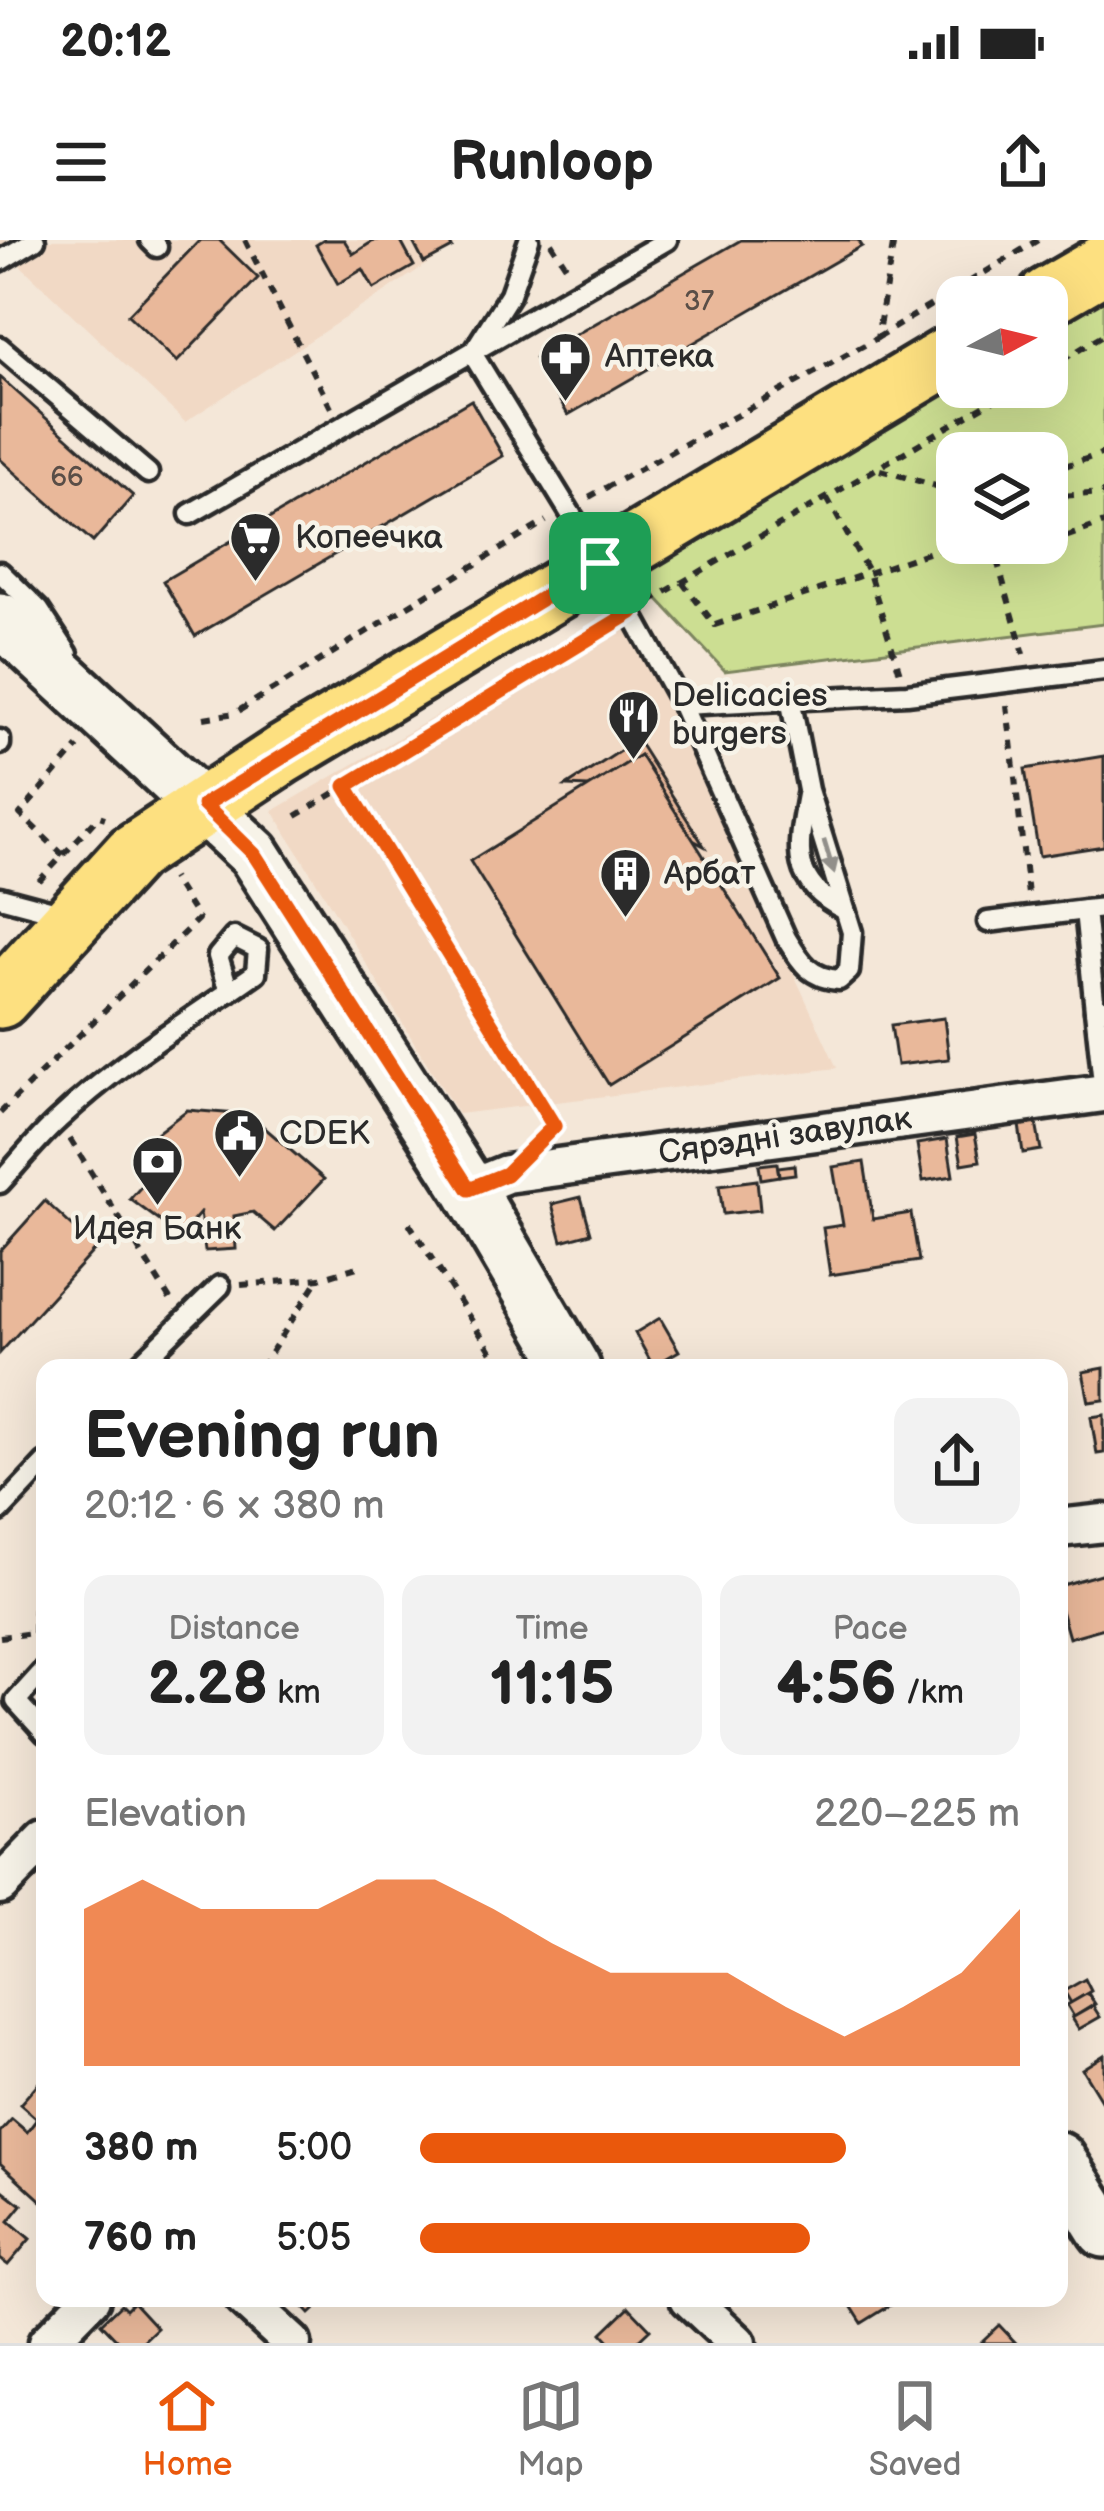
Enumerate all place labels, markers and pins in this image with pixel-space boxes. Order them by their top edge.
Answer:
pharmacy icon: Аптека [538,329,594,403]
place label: Аптека [604,337,714,377]
supermarket icon: Копеечка [228,510,284,584]
pin [549,512,651,614]
place label: Копеечка [295,518,443,558]
place label: Delicacies burgers [672,676,828,754]
restaurant icon: Delicacies burgers [605,687,661,761]
building icon: Арбат [597,846,653,920]
place label: Арбат [663,854,756,894]
public building icon: CDEK [212,1106,268,1180]
place label: CDEK [279,1114,370,1154]
bank icon: Идея Банк [129,1134,185,1208]
place label: Идея Банк [73,1209,242,1249]

